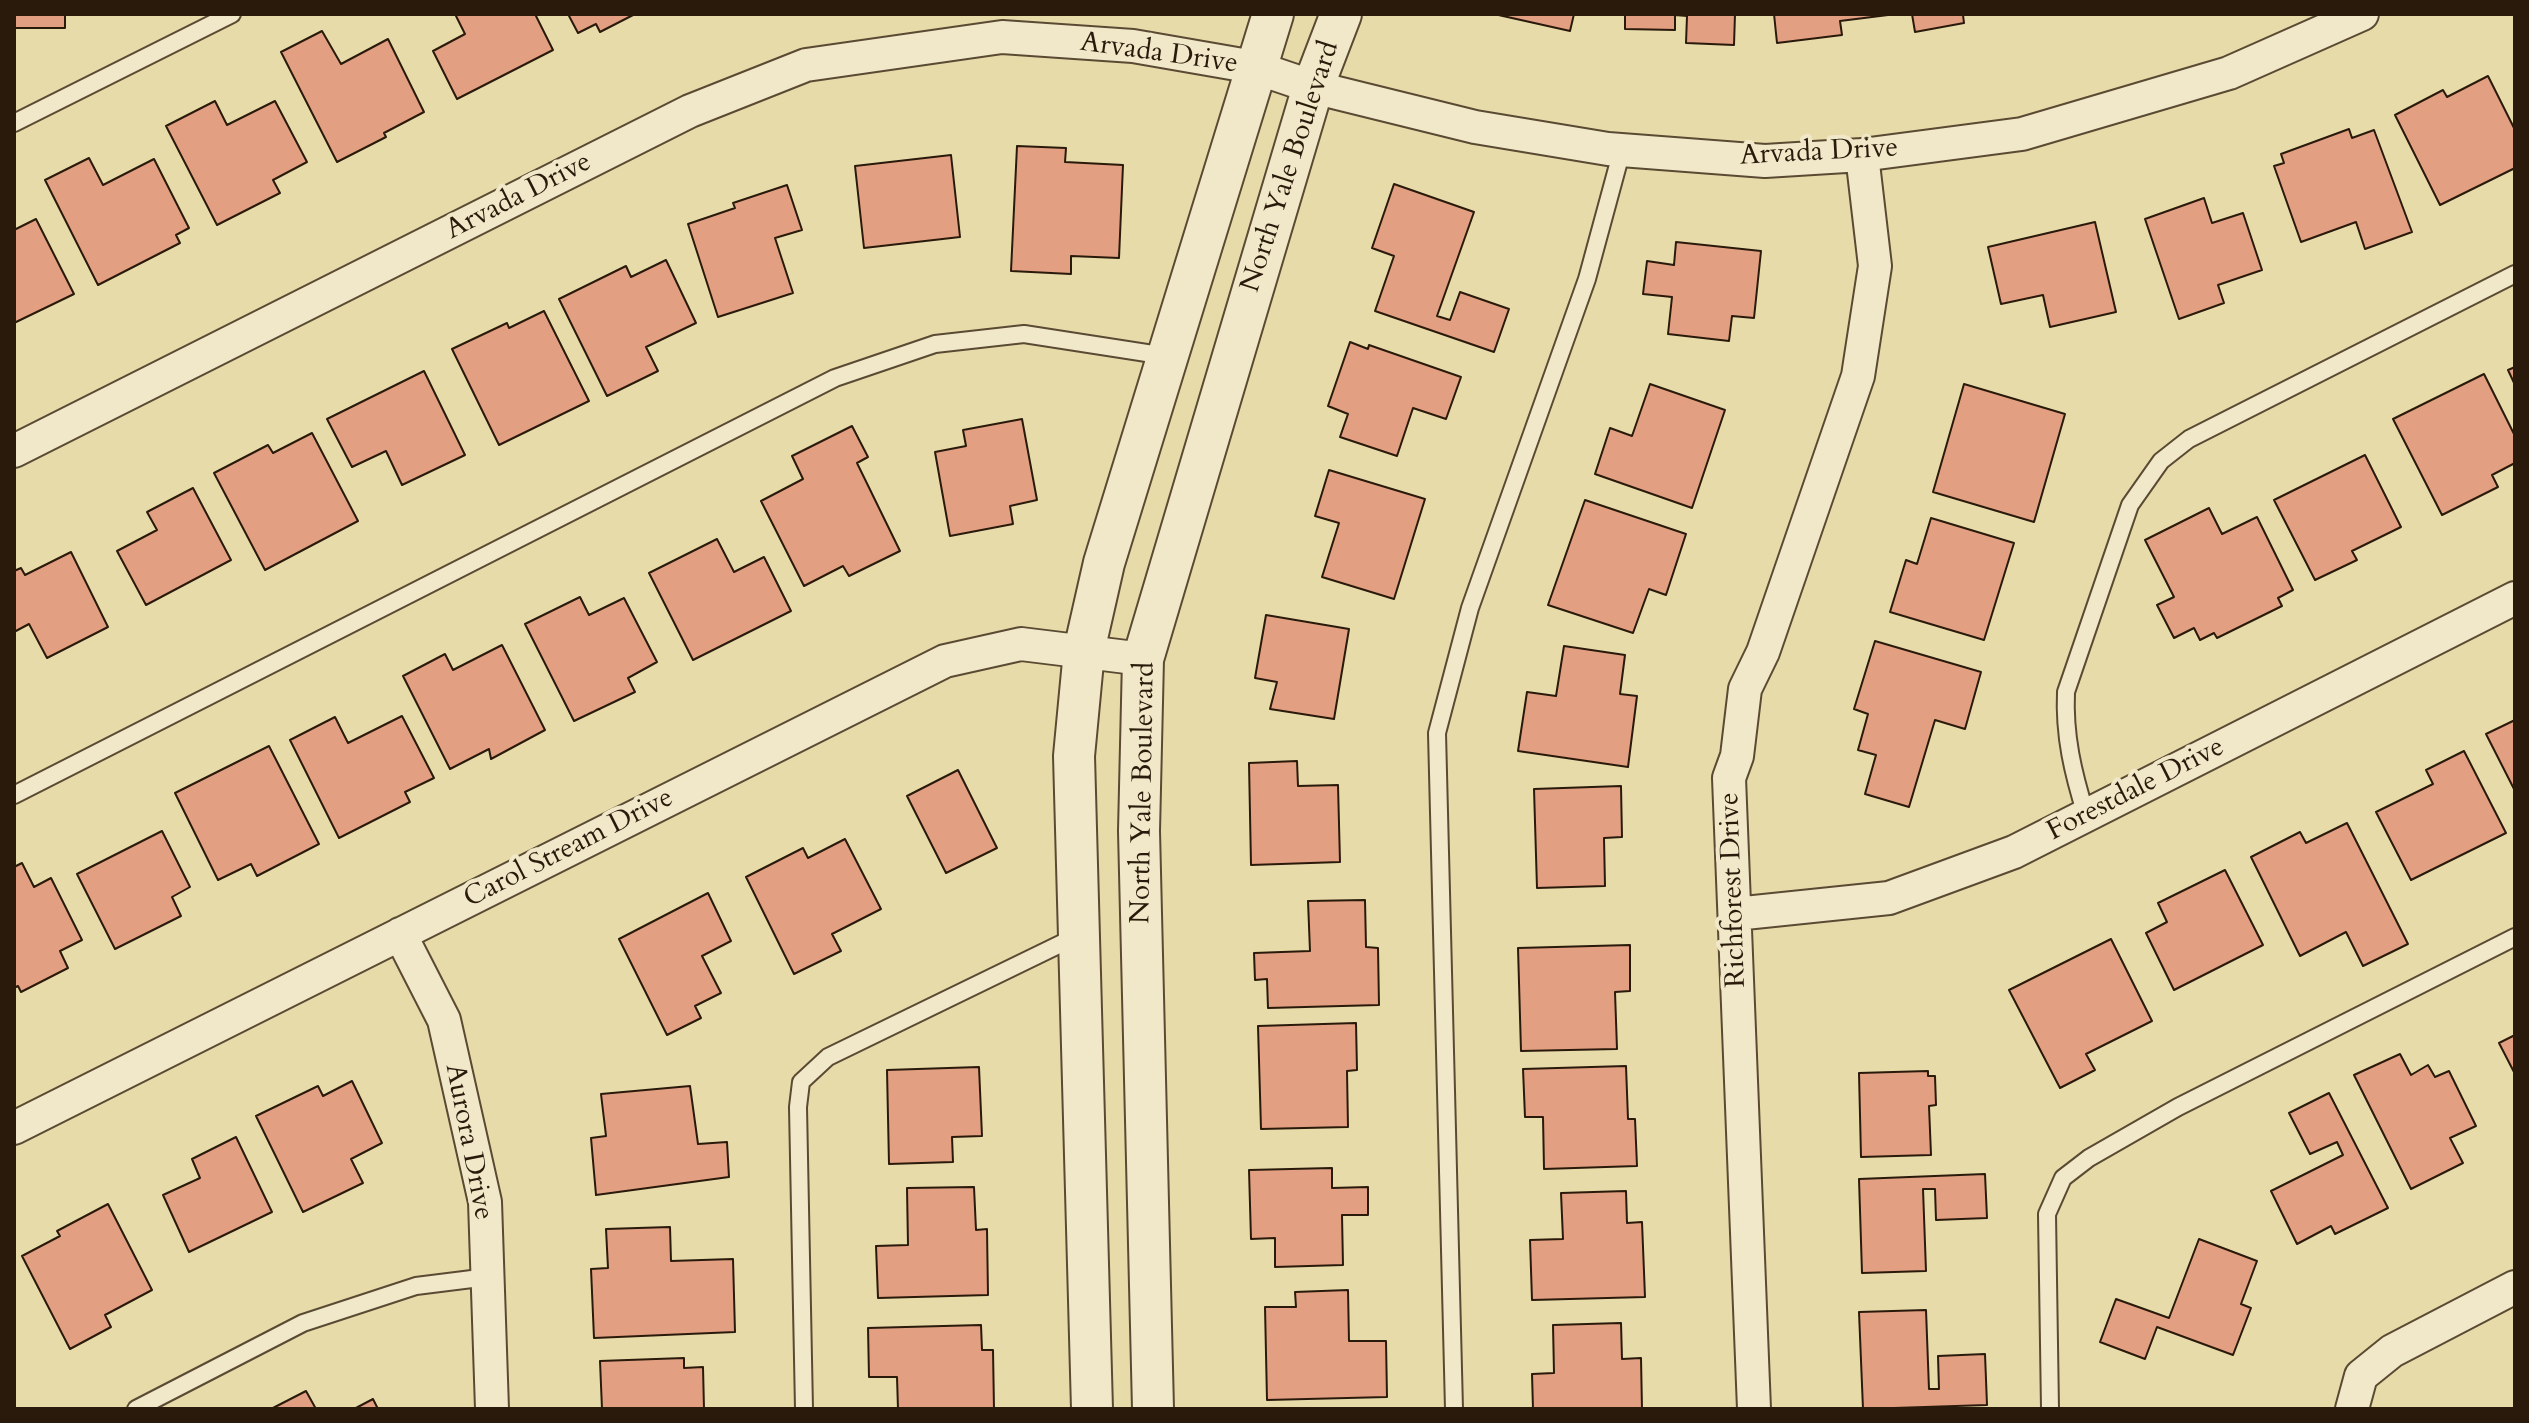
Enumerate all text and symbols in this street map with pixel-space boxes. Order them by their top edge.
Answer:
street label: Arvada Drive [1078,26,1240,82]
street label: North Yale Boulevard [1235,37,1347,297]
street label: Arvada Drive [1739,132,1899,174]
street label: Arvada Drive [441,146,597,248]
street label: North Yale Boulevard [1125,662,1163,924]
street label: Forestdale Drive [2042,731,2230,849]
street label: Carol Stream Drive [459,782,679,916]
street label: Richforest Drive [1714,792,1754,988]
street label: Aurora Drive [436,1061,500,1223]

